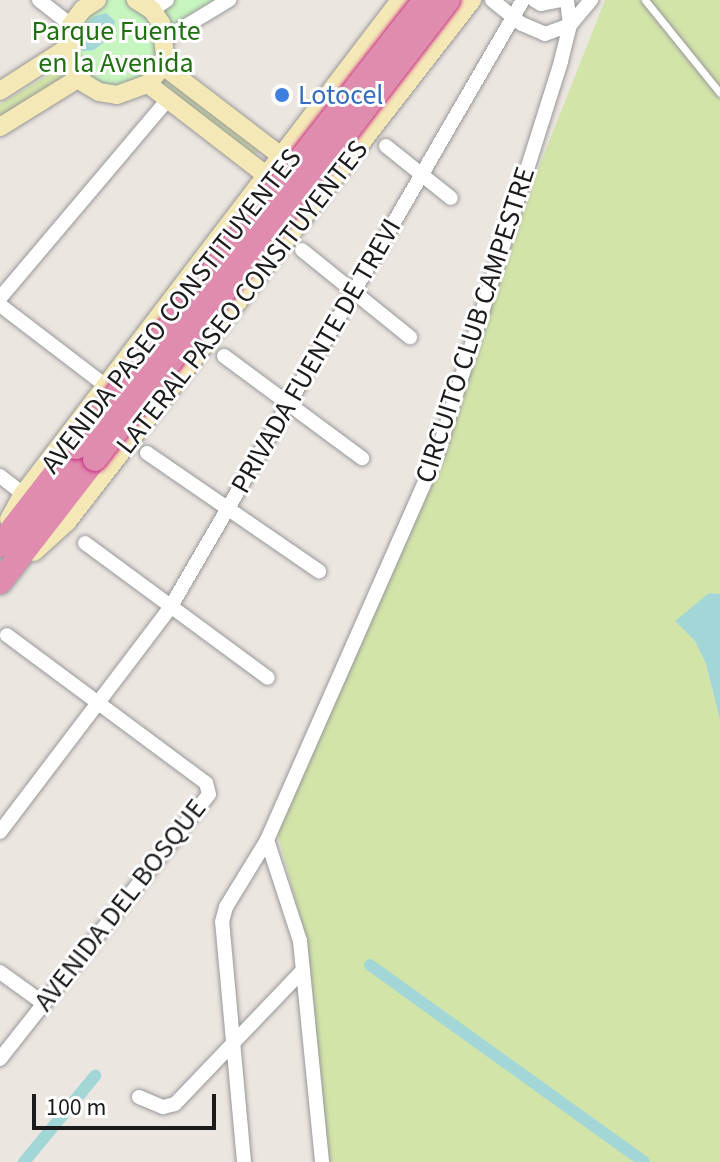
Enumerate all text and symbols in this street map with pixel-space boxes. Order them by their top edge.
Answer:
park label: Parque Fuente en la Avenida [31,14,201,80]
place label: Lotocel [298,78,383,112]
marker: Lotocel [273,86,291,104]
street label: LATERAL PASEO CONSITUYENTES [109,133,375,461]
street label: AVENIDA PASEO CONSTITUYENTES [34,142,308,480]
street label: CIRCUITO CLUB CAMPESTRE [408,163,542,487]
street label: PRIVADA FUENTE DE TREVI [224,213,408,499]
street label: AVENIDA DEL BOSQUE [27,792,213,1018]
scale bar [36,1078,220,1128]
text: 100 m [46,1090,106,1125]

